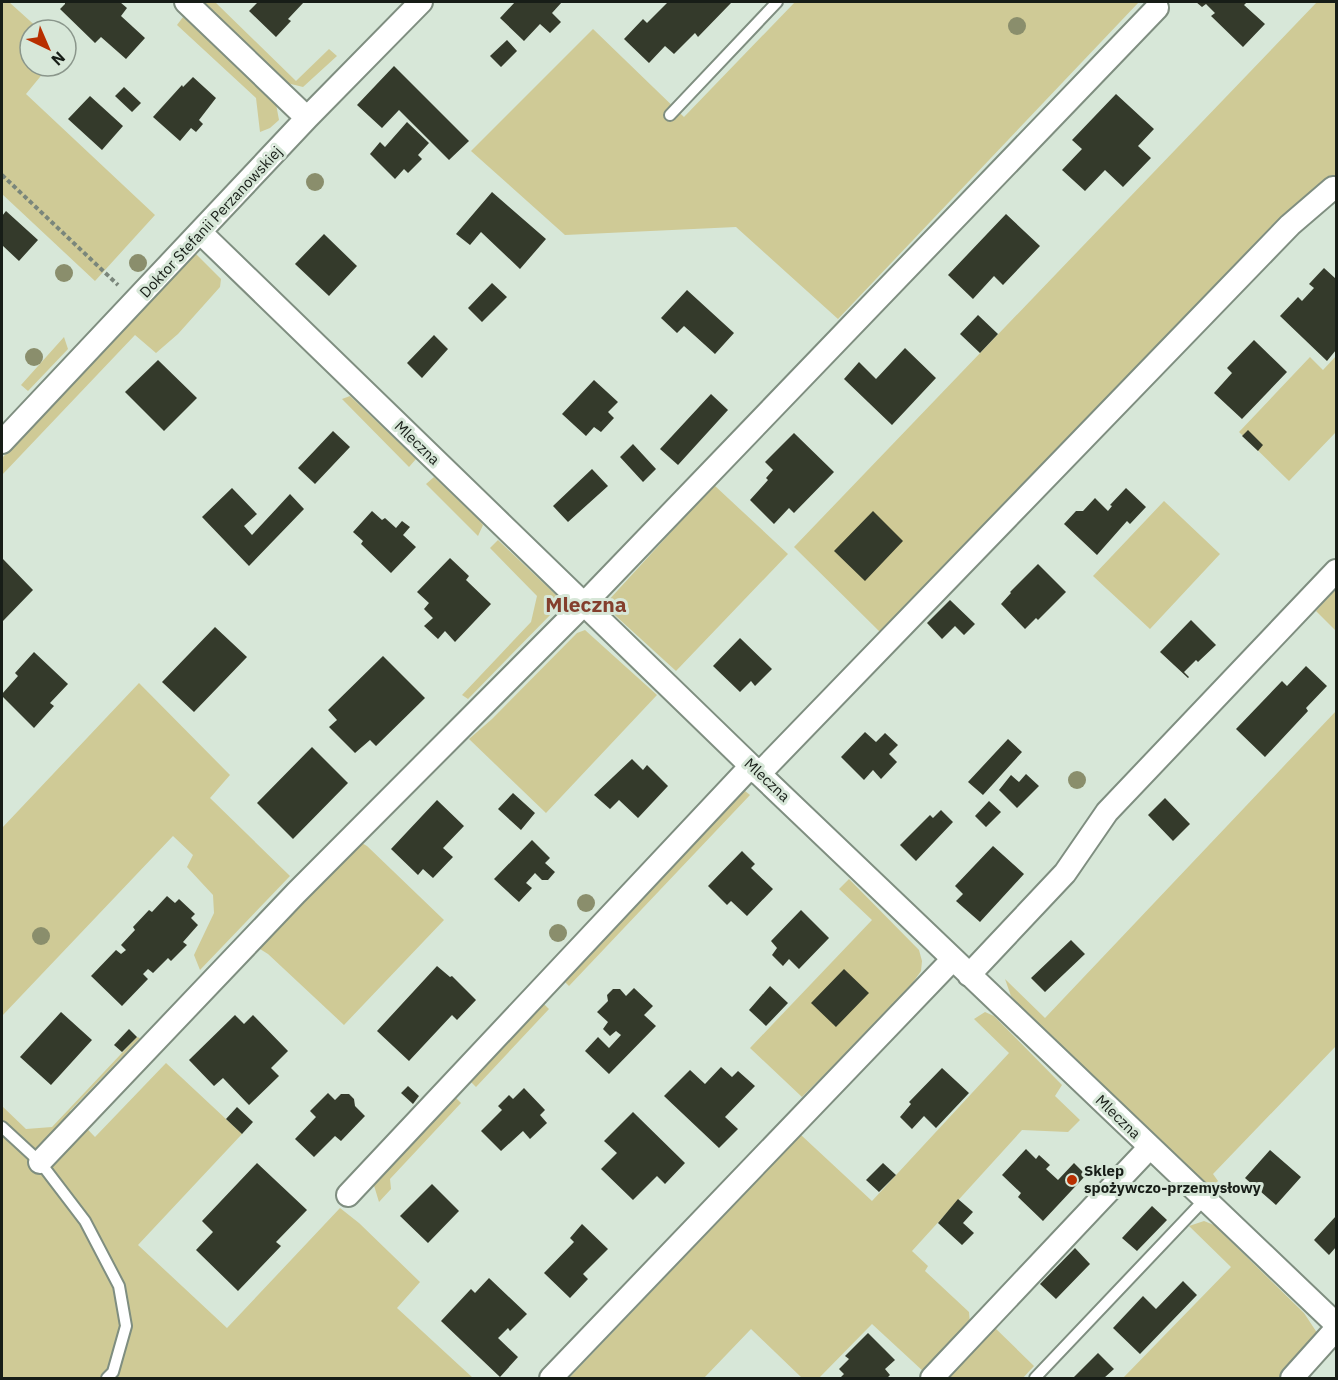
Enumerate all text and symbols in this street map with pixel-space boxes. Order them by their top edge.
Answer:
north arrow [18,18,78,78]
text: N [47,48,70,70]
street label: Doktor Stefanii Perzanowskiej [135,142,286,301]
street label: Mleczna [391,417,444,469]
district label: Mleczna [545,590,627,618]
street label: Mleczna [741,754,794,806]
street label: Mleczna [1092,1091,1145,1143]
place label: Sklep spożywczo-przemysłowy [1084,1161,1261,1197]
marker: Sklep spożywczo-przemysłowy [1065,1173,1079,1187]

